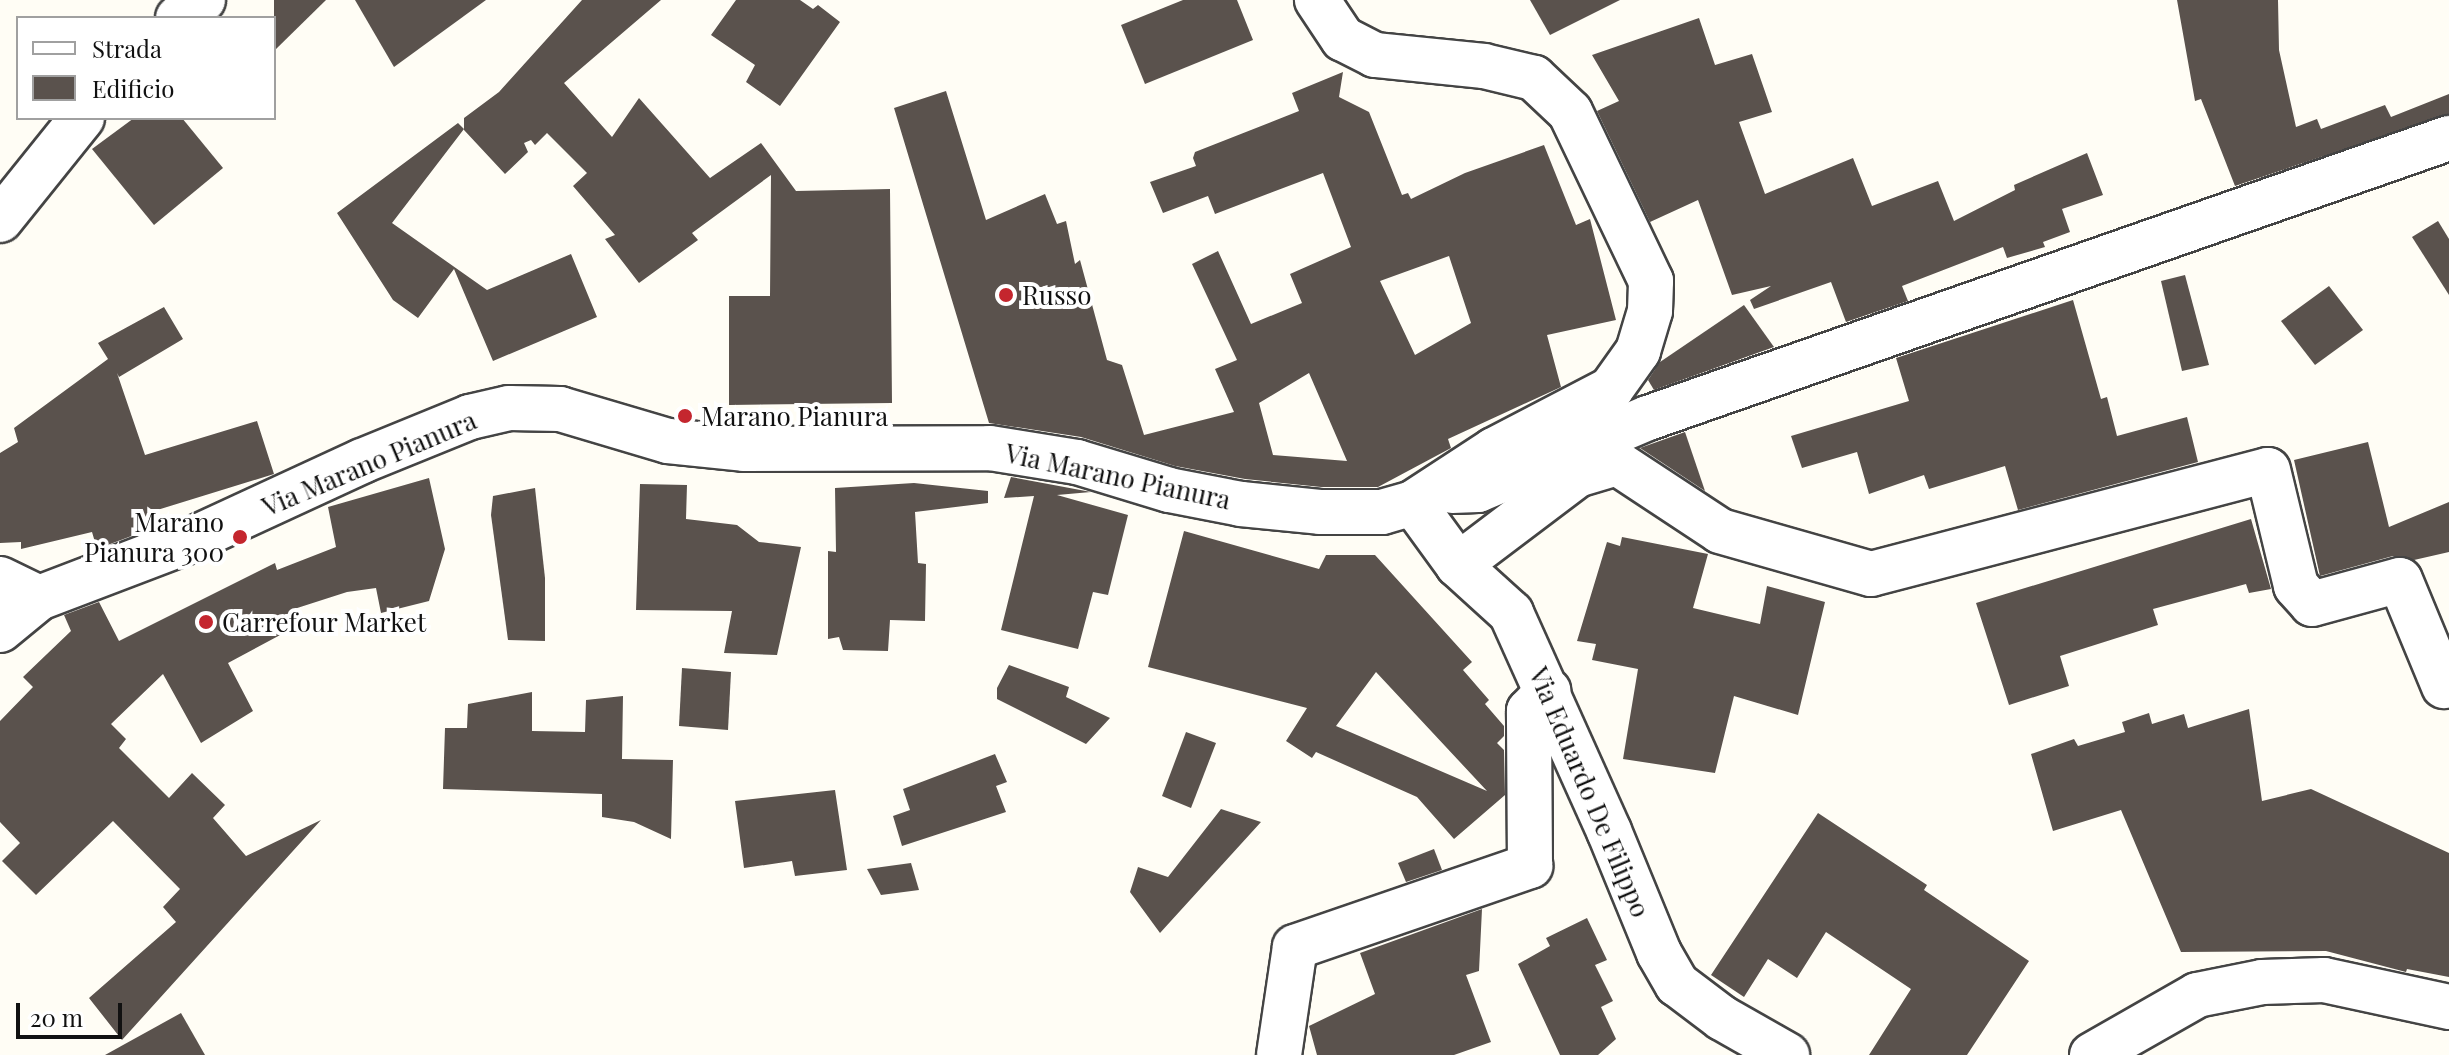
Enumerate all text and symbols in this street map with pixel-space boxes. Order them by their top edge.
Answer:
legend [16,16,276,120]
text: Strada [92,32,162,64]
text: Edificio [92,72,174,104]
place label: Russo [1022,279,1091,311]
marker: Russo [997,286,1015,304]
place label: Marano Pianura [701,400,888,432]
street label: Via Marano Pianura [257,404,481,522]
marker: Marano Pianura [676,407,694,425]
street label: Via Marano Pianura [1002,437,1234,515]
place label: Marano Pianura 300 [84,506,224,568]
marker: Marano Pianura 300 [231,528,249,546]
place label: Carrefour Market [222,606,427,638]
marker: Carrefour Market [197,613,215,631]
street label: Via Eduardo De Filippo [1523,662,1657,922]
scale bar [20,987,126,1037]
text: 20 m [30,1001,83,1033]

